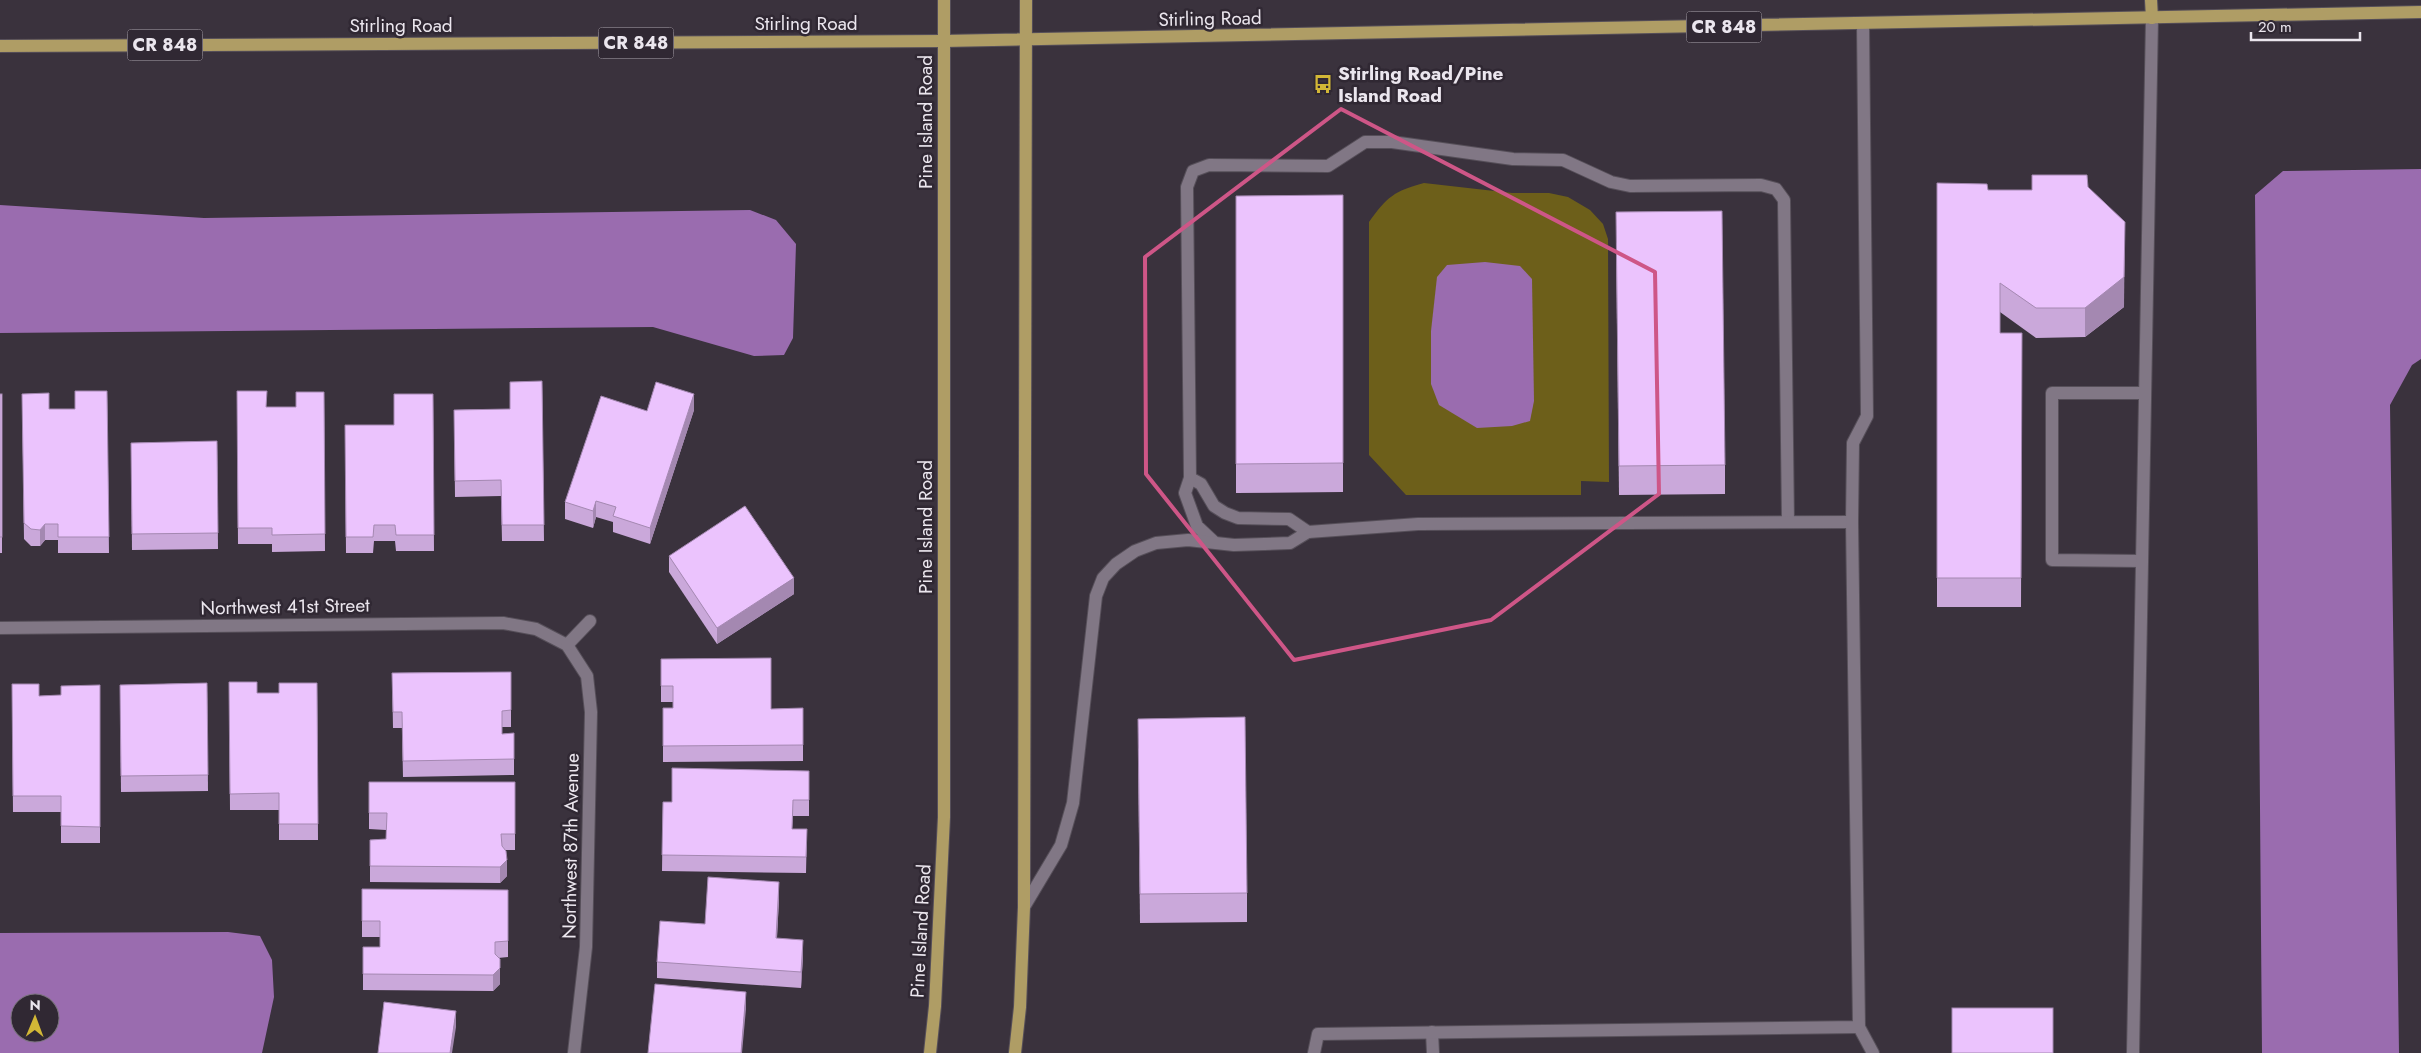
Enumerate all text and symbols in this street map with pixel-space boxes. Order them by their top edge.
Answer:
street label: Stirling Road [1158,4,1262,33]
street label: Stirling Road [754,10,858,37]
scale bar [2251,10,2360,42]
street label: Stirling Road [349,12,453,39]
road number: CR 848 [1686,12,1762,42]
text: 20 m [2258,16,2292,38]
road number: CR 848 [598,28,674,58]
road number: CR 848 [128,30,202,60]
street label: Pine Island Road [912,55,939,189]
place label: Stirling Road/Pine Island Road [1338,60,1504,109]
bus stop icon: Stirling Road/Pine Island Road [1312,73,1334,95]
street label: Pine Island Road [912,460,939,594]
street label: Northwest 41st Street [200,592,370,621]
street label: Northwest 87th Avenue [555,753,586,939]
street label: Pine Island Road [904,863,937,999]
north arrow [10,993,60,1043]
text: N [29,995,41,1015]

